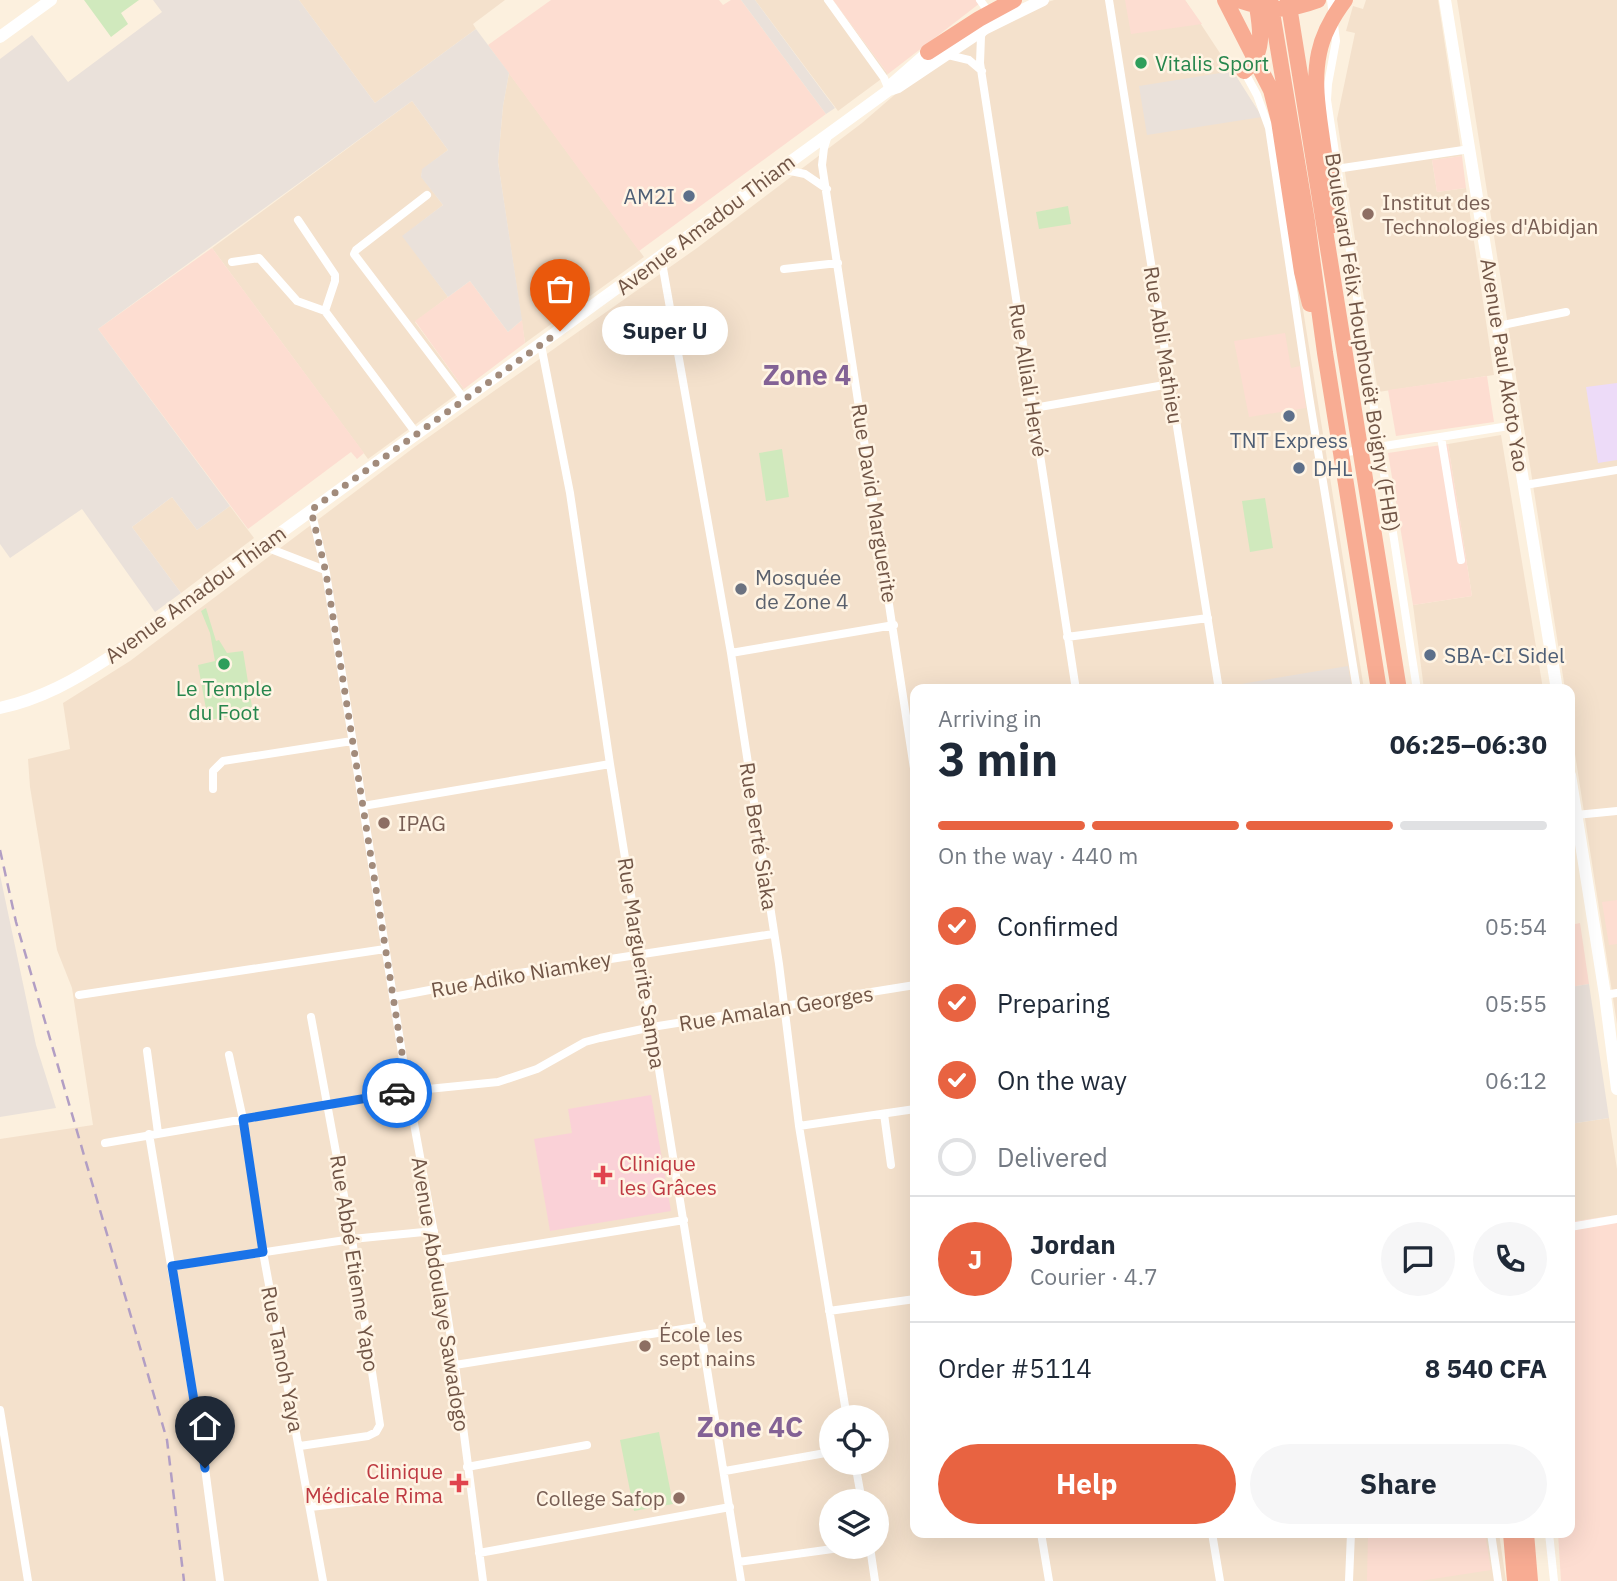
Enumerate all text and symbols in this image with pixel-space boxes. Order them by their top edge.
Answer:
place label: Vitalis Sport [1155,49,1269,77]
marker: Vitalis Sport [1133,55,1149,71]
street label: Avenue Amadou Thiam [610,147,800,301]
street label: Boulevard Félix Houphouët Boigny (FHB) [1319,150,1407,534]
place label: AM2I [623,182,675,210]
marker: AM2I [681,188,697,204]
place label: Institut des Technologies d'Abidjan [1382,188,1599,240]
marker: Institut des Technologies d'Abidjan [1360,206,1376,222]
street label: Avenue Paul Akoto Yao [1474,256,1536,474]
pin [530,259,590,331]
street label: Rue Abli Mathieu [1138,264,1190,426]
icon: bag [541,270,579,308]
street label: Rue Alliali Hervé [1003,301,1055,459]
callout: Super U [602,306,728,356]
text: Super U [622,315,708,345]
district label: Zone 4 [763,356,851,393]
street label: Rue David Marguerite [845,401,905,605]
marker: TNT Express [1281,408,1297,424]
place label: TNT Express [1230,426,1348,454]
place label: DHL [1313,454,1352,482]
marker: DHL [1291,460,1307,476]
street label: Avenue Amadou Thiam [99,519,291,669]
place label: Mosquée de Zone 4 [755,563,849,615]
marker: Mosquée de Zone 4 [733,581,749,597]
place label: SBA-CI Sidel [1444,641,1565,669]
marker: SBA-CI Sidel [1422,647,1438,663]
marker: Le Temple du Foot [216,656,232,672]
place label: Le Temple du Foot [176,674,272,726]
text: Arriving in [938,703,1042,733]
text: 06:25–06:30 [1390,727,1547,761]
text: 3 min [938,729,1058,789]
street label: Rue Berté Siaka [733,760,785,912]
place label: IPAG [398,809,446,837]
marker: IPAG [376,815,392,831]
text: On the way · 440 m [938,840,1138,870]
street label: Rue Marguerite Sampa [611,855,673,1071]
icon: check [938,907,976,945]
text: Confirmed [997,909,1119,943]
text: 05:54 [1485,911,1547,941]
street label: Rue Adiko Niamkey [429,944,614,1004]
street label: Rue Amalan Georges [677,979,875,1037]
icon: check [938,984,976,1022]
text: Preparing [997,986,1110,1020]
text: 05:55 [1485,988,1547,1018]
courier [362,1058,432,1128]
icon: check [938,1061,976,1099]
text: On the way [997,1063,1127,1097]
text: 06:12 [1485,1065,1547,1095]
icon: car [378,1074,416,1112]
text: Delivered [997,1140,1108,1174]
place label: Clinique les Grâces [619,1149,717,1201]
street label: Rue Abbé Etienne Yapo [324,1152,386,1374]
street label: Avenue Abdoulaye Sawadogo [405,1155,477,1433]
marker: Clinique les Grâces [593,1165,613,1185]
button: chat [1381,1222,1455,1296]
button: phone [1473,1222,1547,1296]
text: Jordan [1030,1227,1116,1261]
text: J [968,1242,982,1276]
text: Courier · 4.7 [1030,1261,1158,1291]
street label: Rue Tanoh Yaya [255,1284,311,1434]
place label: École les sept nains [659,1320,756,1372]
marker: École les sept nains [637,1338,653,1354]
text: Order #5114 [938,1351,1092,1385]
text: 8 540 CFA [1425,1351,1547,1385]
pin [175,1396,235,1468]
map controls [819,1405,889,1559]
button: locate [819,1405,889,1475]
icon: home [186,1407,224,1445]
district label: Zone 4C [697,1408,803,1445]
button: Help [938,1444,1236,1524]
button: Share [1250,1444,1547,1524]
place label: Clinique Médicale Rima [305,1457,443,1509]
marker: Clinique Médicale Rima [449,1473,469,1493]
place label: College Safop [536,1484,665,1512]
button: layers [819,1489,889,1559]
marker: College Safop [671,1490,687,1506]

